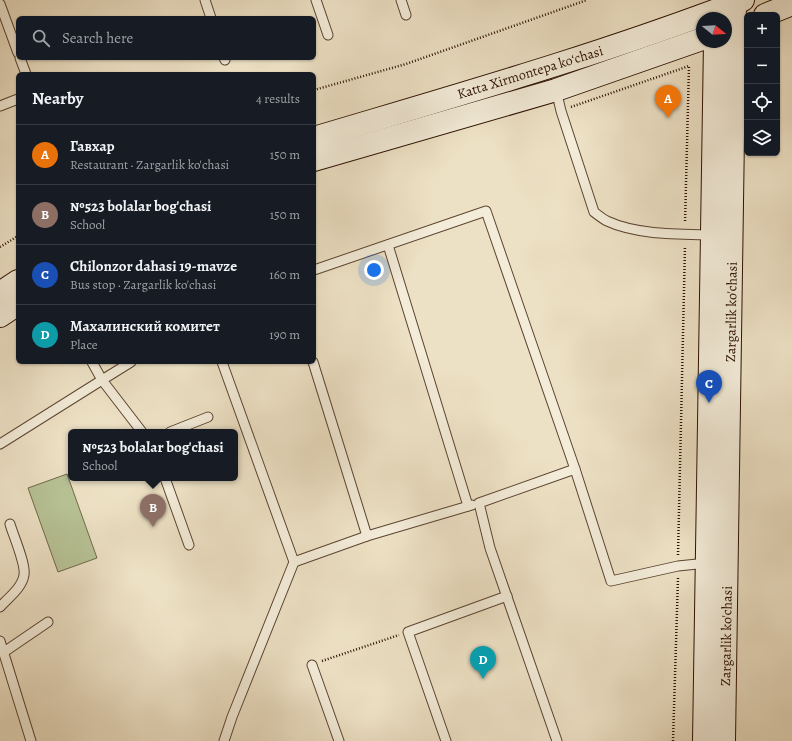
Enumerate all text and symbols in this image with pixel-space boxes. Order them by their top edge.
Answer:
north arrow [696,12,732,48]
map controls [744,12,780,156]
button: + [744,12,780,48]
search box [16,16,316,60]
icon: search [30,27,52,49]
text: Search here [62,28,133,48]
street label: Katta Xirmontepa koʻchasi [455,41,606,104]
button: − [744,48,780,84]
button: locate [744,84,780,120]
pin: A [655,85,681,118]
text: Nearby [32,87,83,110]
text: 4 results [256,90,300,107]
button: layers [744,120,780,156]
text: Гавхар [70,136,115,156]
text: A [41,146,49,163]
text: 150 m [270,146,300,163]
text: Restaurant · Zargarlik ko'chasi [70,156,229,173]
text: №523 bolalar bog'chasi [70,196,211,216]
text: B [41,206,49,223]
text: 150 m [270,206,300,223]
text: School [70,216,105,233]
text: Chilonzor dahasi 19-mavze [70,256,237,276]
your location [364,260,384,280]
street label: Zargarlik ko'chasi [721,262,742,362]
text: C [41,266,49,283]
text: 160 m [269,266,300,283]
text: Bus stop · Zargarlik ko'chasi [70,276,216,293]
text: Махалинский комитет [70,316,220,336]
text: D [40,326,50,343]
text: 190 m [269,326,300,343]
text: Place [70,336,98,353]
pin: C [696,370,722,403]
popup [68,429,238,481]
text: №523 bolalar bog'chasi [82,437,224,457]
text: School [82,457,117,474]
pin: B [140,494,166,527]
street label: Zargarlik ko'chasi [716,586,737,686]
pin: D [470,646,496,679]

